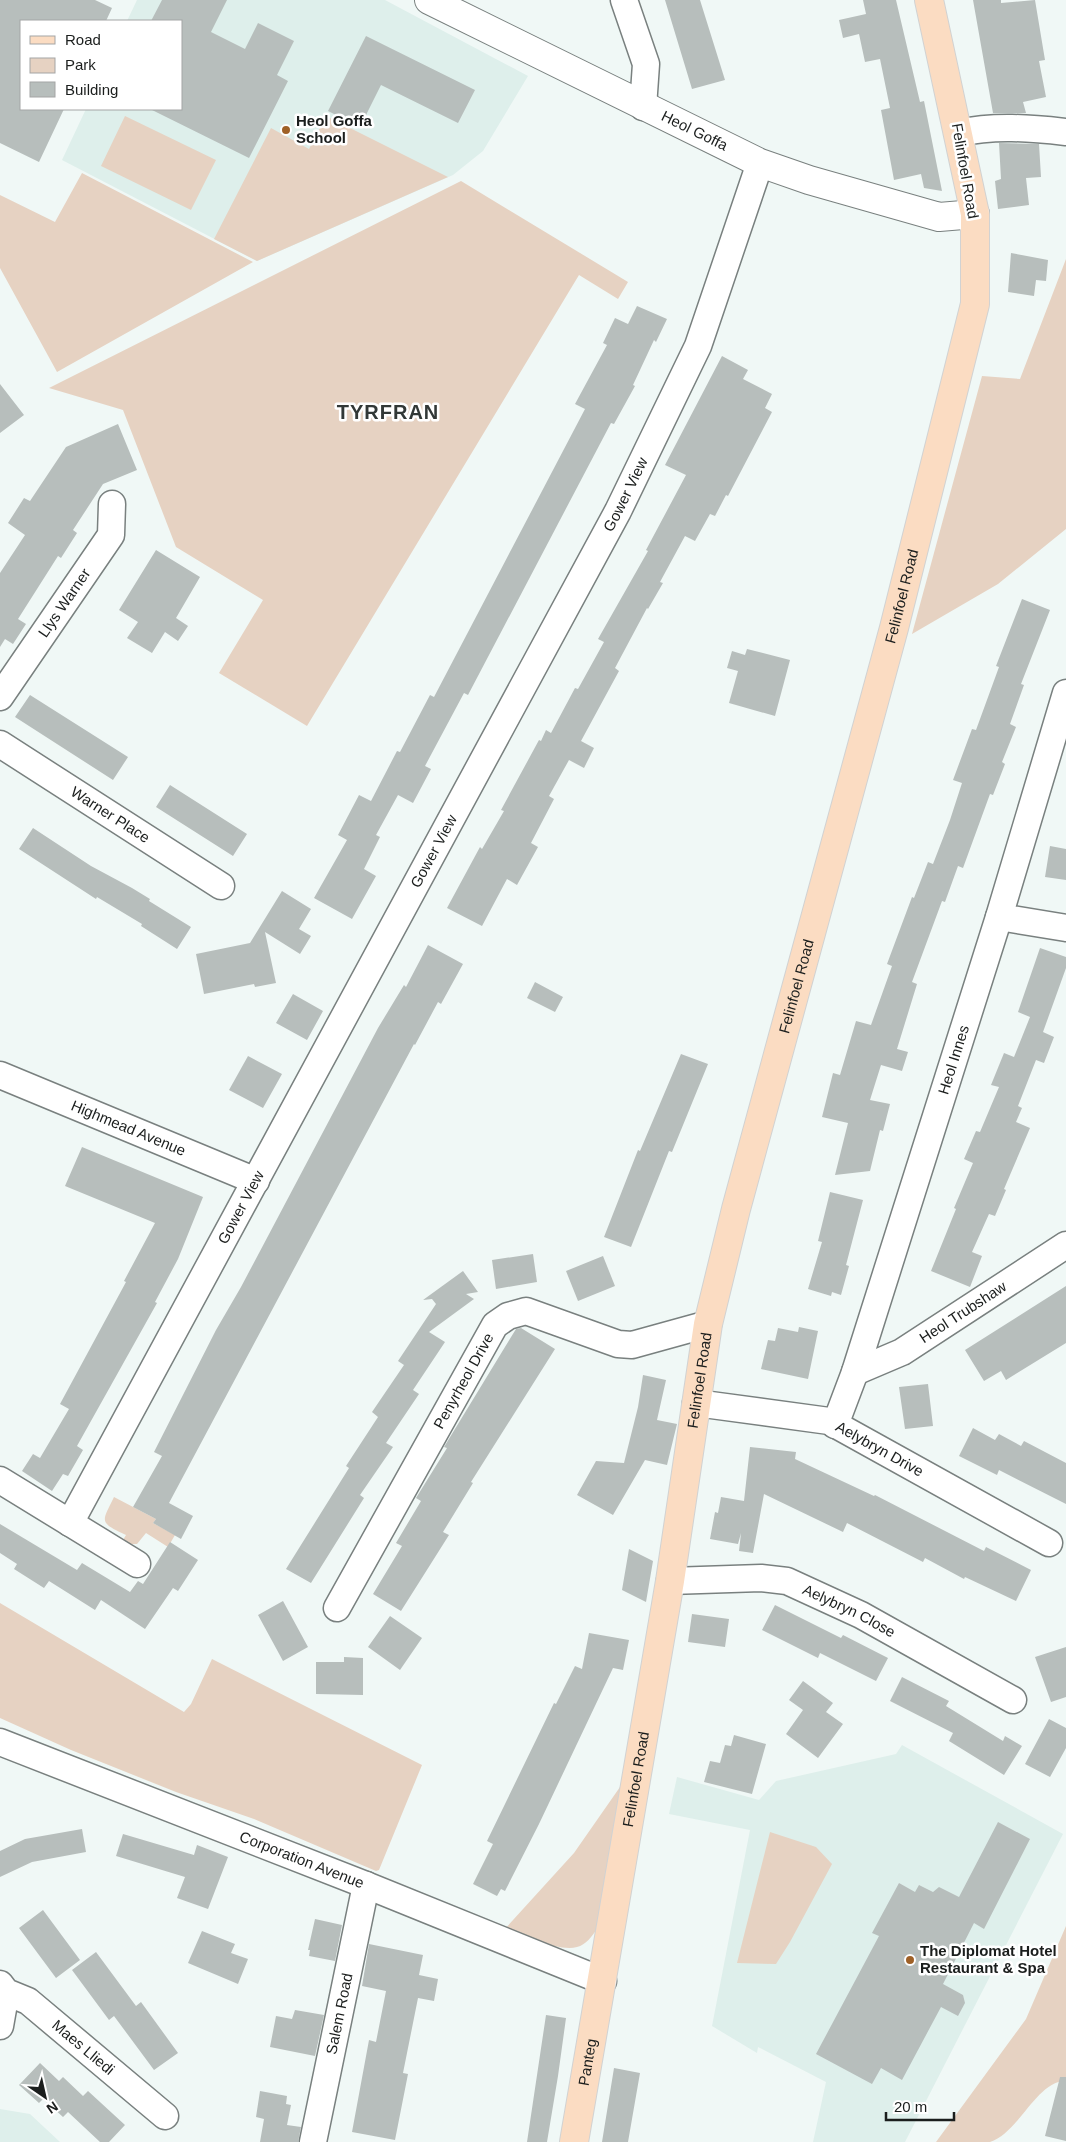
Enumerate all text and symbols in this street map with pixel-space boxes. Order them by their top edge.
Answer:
legend [20,20,182,110]
text: Road [65,31,101,48]
text: Park [65,56,96,73]
text: Building [65,81,118,98]
street label: Heol Goffa [659,107,731,154]
place label: Heol Goffa School [296,112,372,146]
street label: Felinfoel Road [949,122,982,220]
marker: Heol Goffa School [280,124,292,136]
district label: TYRFRAN [337,401,439,423]
street label: Gower View [600,454,651,534]
street label: Felinfoel Road [881,547,921,645]
street label: Llys Warner [35,565,94,640]
street label: Warner Place [68,783,153,846]
street label: Gower View [407,811,460,890]
street label: Felinfoel Road [775,937,817,1035]
street label: Heol Innes [934,1023,972,1097]
street label: Highmead Avenue [69,1096,188,1159]
street label: Gower View [214,1167,267,1247]
street label: Heol Trubshaw [916,1277,1009,1346]
street label: Penyrheol Drive [430,1330,497,1432]
street label: Felinfoel Road [684,1331,715,1429]
street label: Aelybryn Drive [833,1417,927,1480]
street label: Aelybryn Close [800,1580,898,1640]
street label: Felinfoel Road [619,1730,652,1828]
street label: Corporation Avenue [237,1827,367,1891]
place label: The Diplomat Hotel Restaurant & Spa [920,1942,1057,1976]
marker: The Diplomat Hotel Restaurant & Spa [904,1954,916,1966]
street label: Salem Road [322,1971,356,2056]
street label: Maes Lliedi [49,2016,118,2078]
street label: Panteg [575,2037,600,2087]
north arrow [20,2072,70,2122]
scale bar [886,2090,954,2122]
text: N [44,2098,61,2117]
text: 20 m [894,2098,927,2115]

